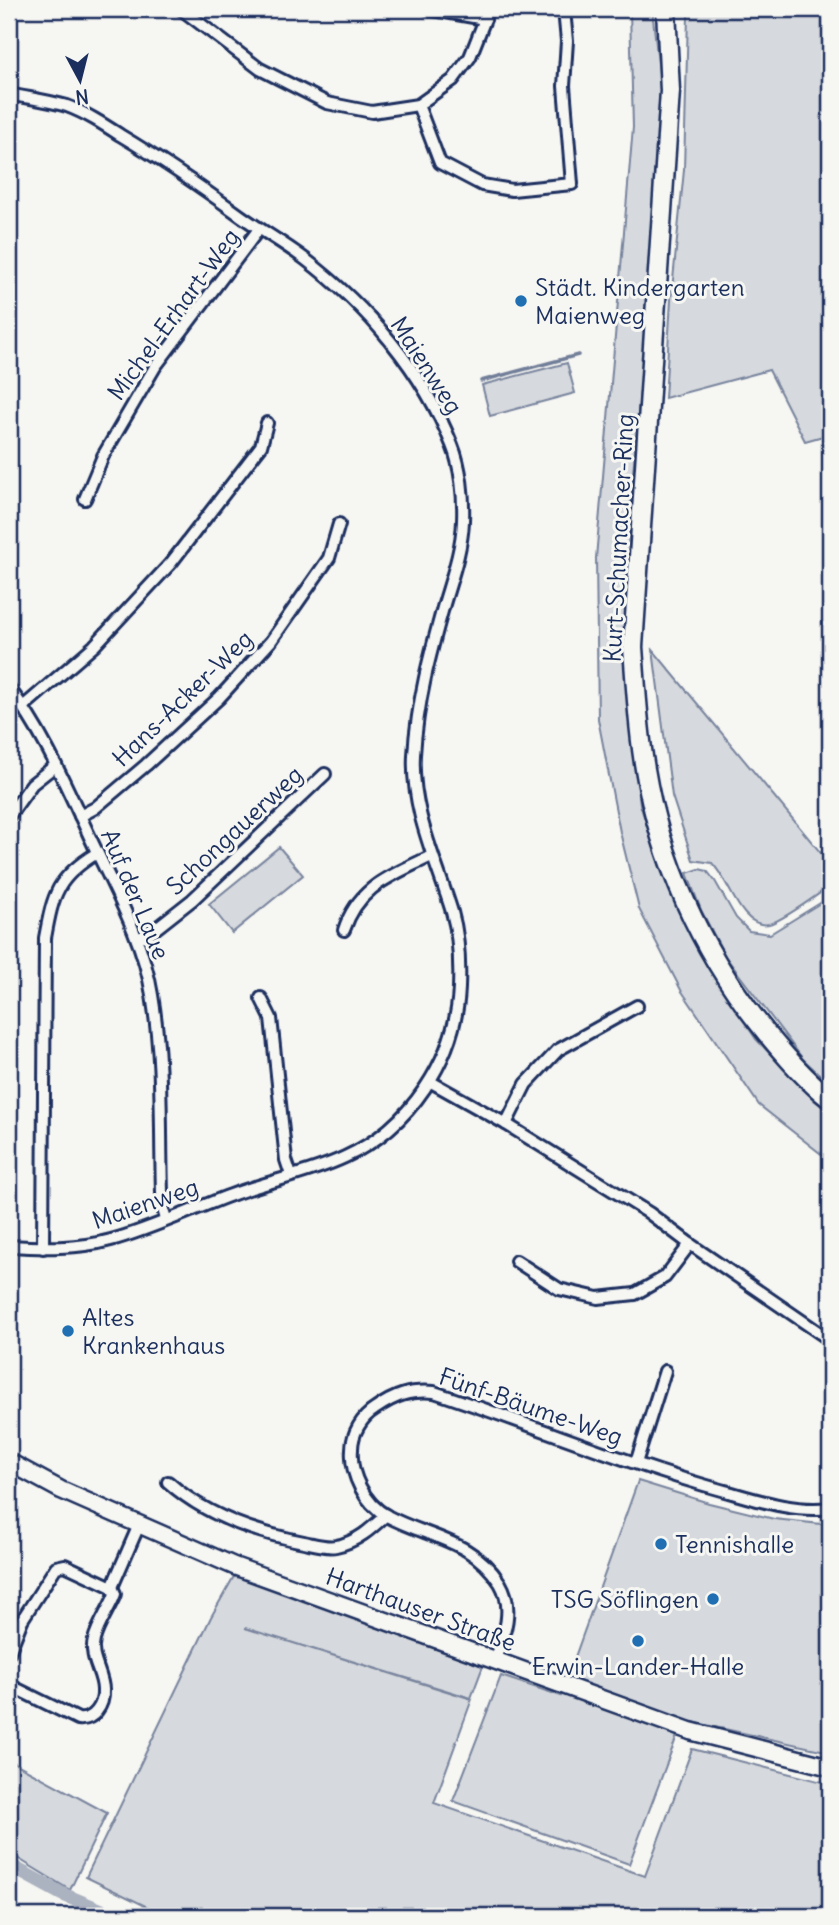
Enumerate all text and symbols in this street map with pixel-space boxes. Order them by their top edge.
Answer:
north arrow [46,46,116,116]
text: N [74,84,90,110]
street label: Michel-Erhart-Weg [101,222,245,406]
place label: Städt. Kindergarten Maienweg [535,272,745,330]
marker: Städt. Kindergarten Maienweg [513,293,529,309]
street label: Maienweg [384,311,470,419]
street label: Kurt-Schumacher-Ring [597,413,639,663]
street label: Hans-Acker-Weg [106,623,258,773]
street label: Schongauerweg [160,759,308,901]
street label: Auf der Laue [95,824,177,964]
street label: Maienweg [88,1171,202,1235]
place label: Altes Krankenhaus [82,1302,225,1360]
marker: Altes Krankenhaus [60,1323,76,1339]
street label: Fünf-Bäume-Weg [435,1361,627,1451]
place label: Tennishalle [675,1529,794,1559]
marker: Tennishalle [653,1536,669,1552]
street label: Harthauser Straße [322,1561,520,1657]
place label: TSG Söflingen [551,1584,699,1614]
marker: TSG Söflingen [705,1591,721,1607]
marker: Erwin-Lander-Halle [630,1633,646,1649]
place label: Erwin-Lander-Halle [532,1651,744,1681]

